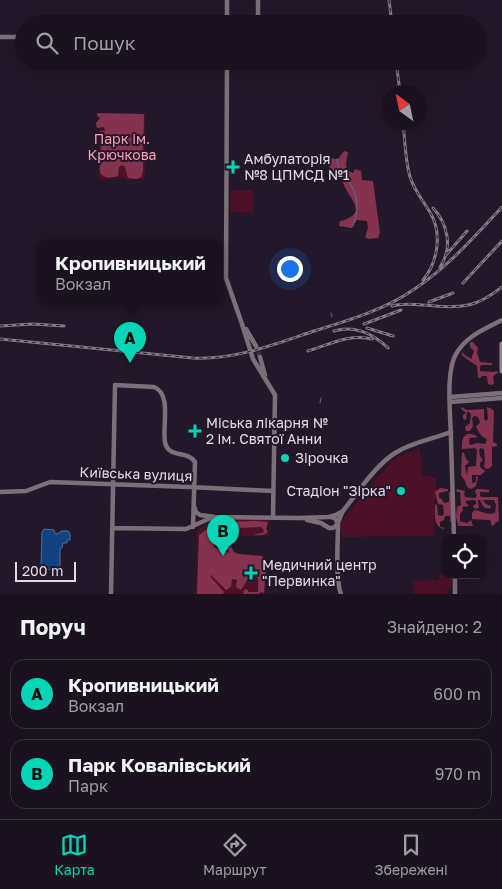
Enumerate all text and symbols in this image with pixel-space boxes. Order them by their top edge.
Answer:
search box [15,15,487,70]
icon: search [33,29,61,57]
text: Пошук [73,31,136,54]
north arrow [382,85,427,130]
park label: Парк ім. Крючкова [87,130,157,163]
place label: Амбулаторія №8 ЦПМСД №1 [244,150,350,183]
marker: Амбулаторія №8 ЦПМСД №1 [226,160,240,174]
popup [38,240,223,305]
text: Кропивницький [55,251,206,274]
your location [277,256,303,282]
text: Вокзал [55,274,111,294]
pin: A [114,322,146,363]
place label: Міська лікарня № 2 ім. Святої Анни [206,414,328,447]
marker: Міська лікарня № 2 ім. Святої Анни [188,424,202,438]
place label: Зірочка [295,449,348,466]
marker: Зірочка [279,452,291,464]
street label: Київська вулиця [79,463,193,484]
place label: Стадіон "Зірка" [286,482,391,499]
marker: Стадіон "Зірка" [395,485,407,497]
pin: B [207,515,239,556]
map controls [442,534,487,579]
button: locate [442,534,487,579]
place label: Медичний центр "Первинка" [262,556,377,589]
scale bar [15,559,76,582]
text: 200 m [22,562,63,579]
marker: Медичний центр "Первинка" [244,566,258,580]
text: Поруч [20,614,86,640]
text: Знайдено: 2 [387,617,482,637]
text: Кропивницький [68,673,219,696]
text: A [31,684,43,704]
text: 600 m [433,684,481,704]
text: Вокзал [68,696,124,716]
text: Парк Ковалівський [68,753,251,776]
text: B [31,764,43,784]
text: 970 m [435,764,481,784]
text: Парк [68,776,108,796]
tab: Карта [54,831,95,878]
tab: Маршрут [203,831,266,878]
tab: Збережені [375,831,448,878]

